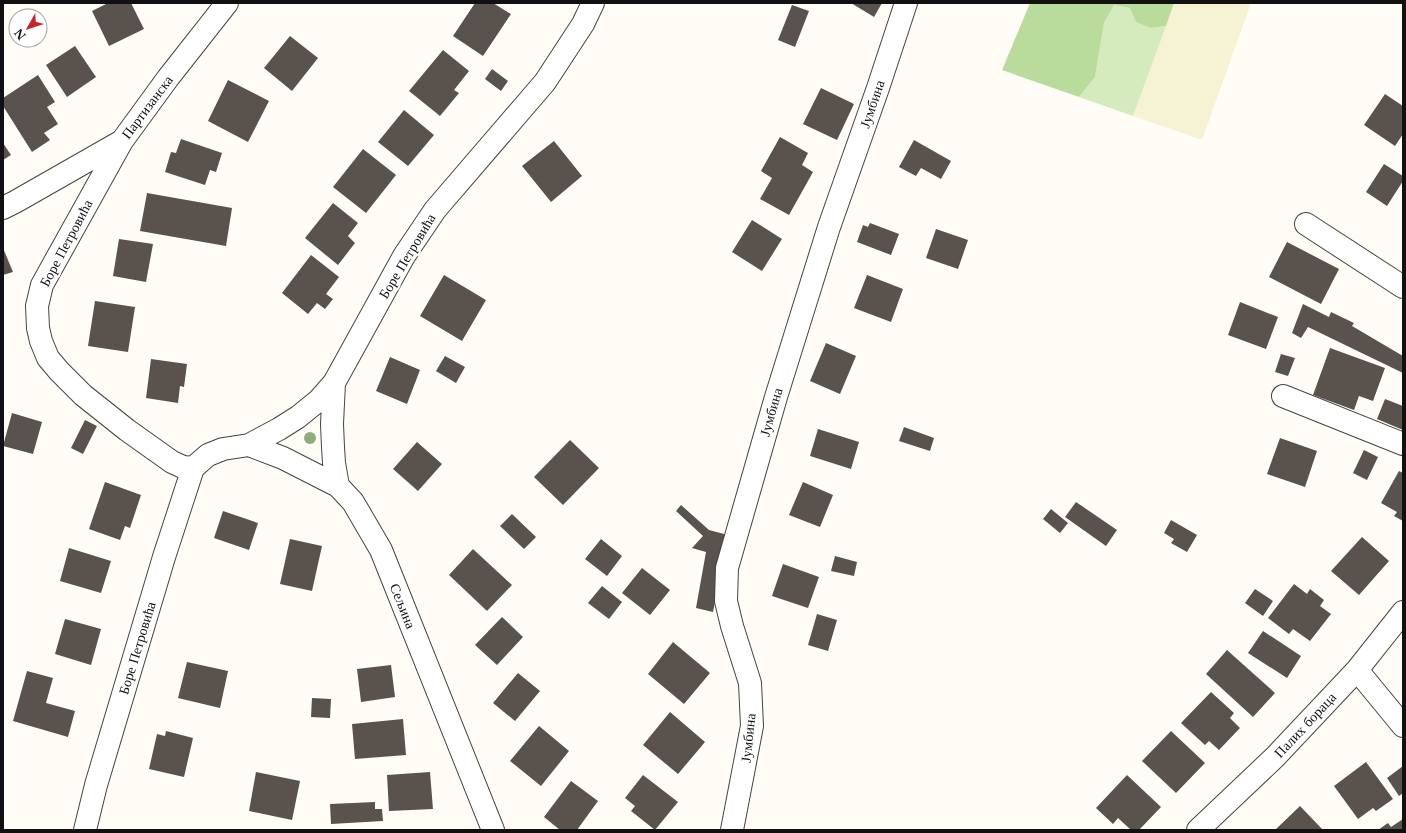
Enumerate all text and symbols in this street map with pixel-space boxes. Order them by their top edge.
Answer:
north arrow [8,8,48,48]
text: N [11,25,29,43]
street label: Партизанска [117,71,177,142]
street label: Јумбина [855,77,889,130]
street label: Боре Петровића [35,196,97,290]
street label: Боре Петровића [375,209,440,302]
street label: Јумбина [756,385,787,438]
street label: Сељина [386,581,420,632]
street label: Боре Петровића [114,599,160,697]
street label: Палих бораца [1270,688,1340,761]
street label: Јумбина [736,712,760,764]

